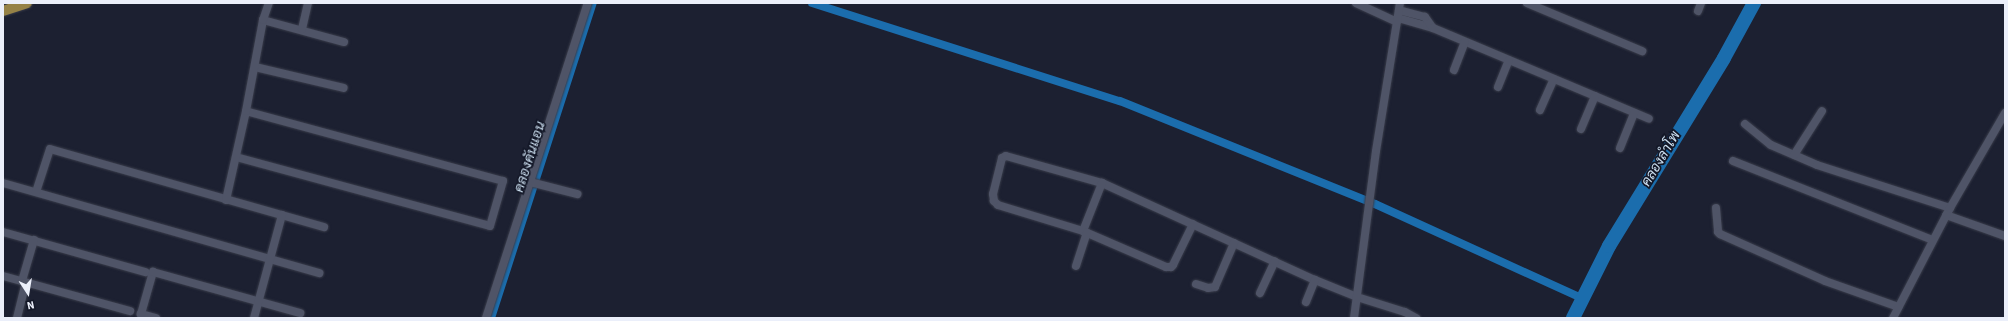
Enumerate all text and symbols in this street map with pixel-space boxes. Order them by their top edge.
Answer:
water label: คลองคันแอน [511,119,549,195]
water label: คลองลำโพ [1638,128,1684,190]
north arrow [8,273,48,313]
text: N [25,297,36,313]

